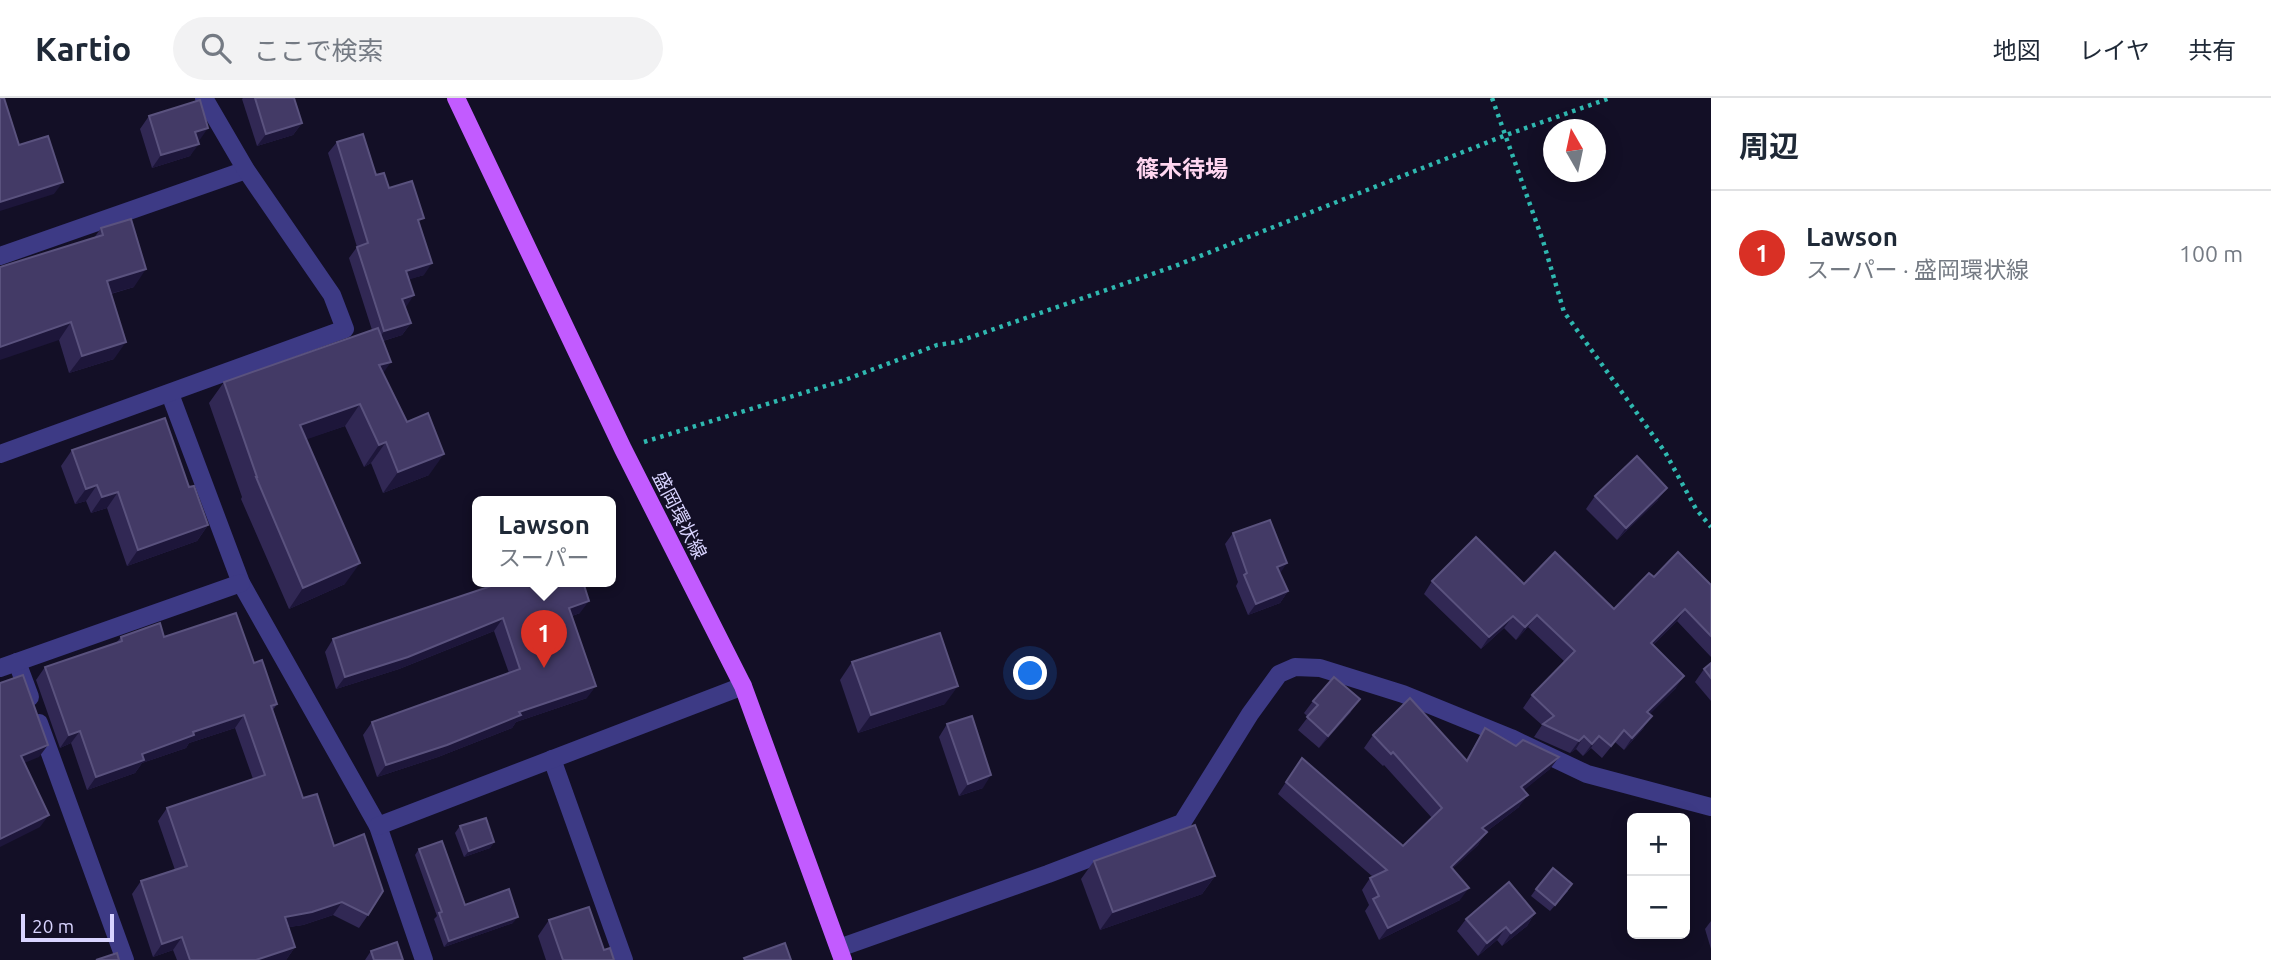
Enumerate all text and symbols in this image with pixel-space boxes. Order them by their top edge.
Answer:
search box [173,17,663,80]
icon: search [197,29,235,67]
text: Kartio [35,30,131,67]
text: ここで検索 [253,36,383,65]
text: 地図 [1993,37,2041,64]
text: レイヤ [2079,37,2150,64]
text: 共有 [2188,37,2236,64]
north arrow [1543,119,1606,182]
text: 周辺 [1739,129,1799,163]
district label: 篠木待場 [1136,156,1228,181]
text: Lawson [1806,222,1898,251]
text: 1 [1756,241,1768,266]
text: 100 m [2179,241,2243,266]
text: スーパー · 盛岡環状線 [1806,257,2029,282]
street label: 盛岡環状線 [649,468,711,562]
popup [472,496,616,587]
text: Lawson [498,510,590,539]
text: スーパー [498,545,590,570]
pin: 1 [521,610,567,668]
your location [1013,656,1047,690]
map controls [1627,813,1690,939]
button: + [1627,813,1690,876]
button: − [1627,876,1690,939]
scale bar [21,911,114,943]
text: 20 m [32,915,74,937]

